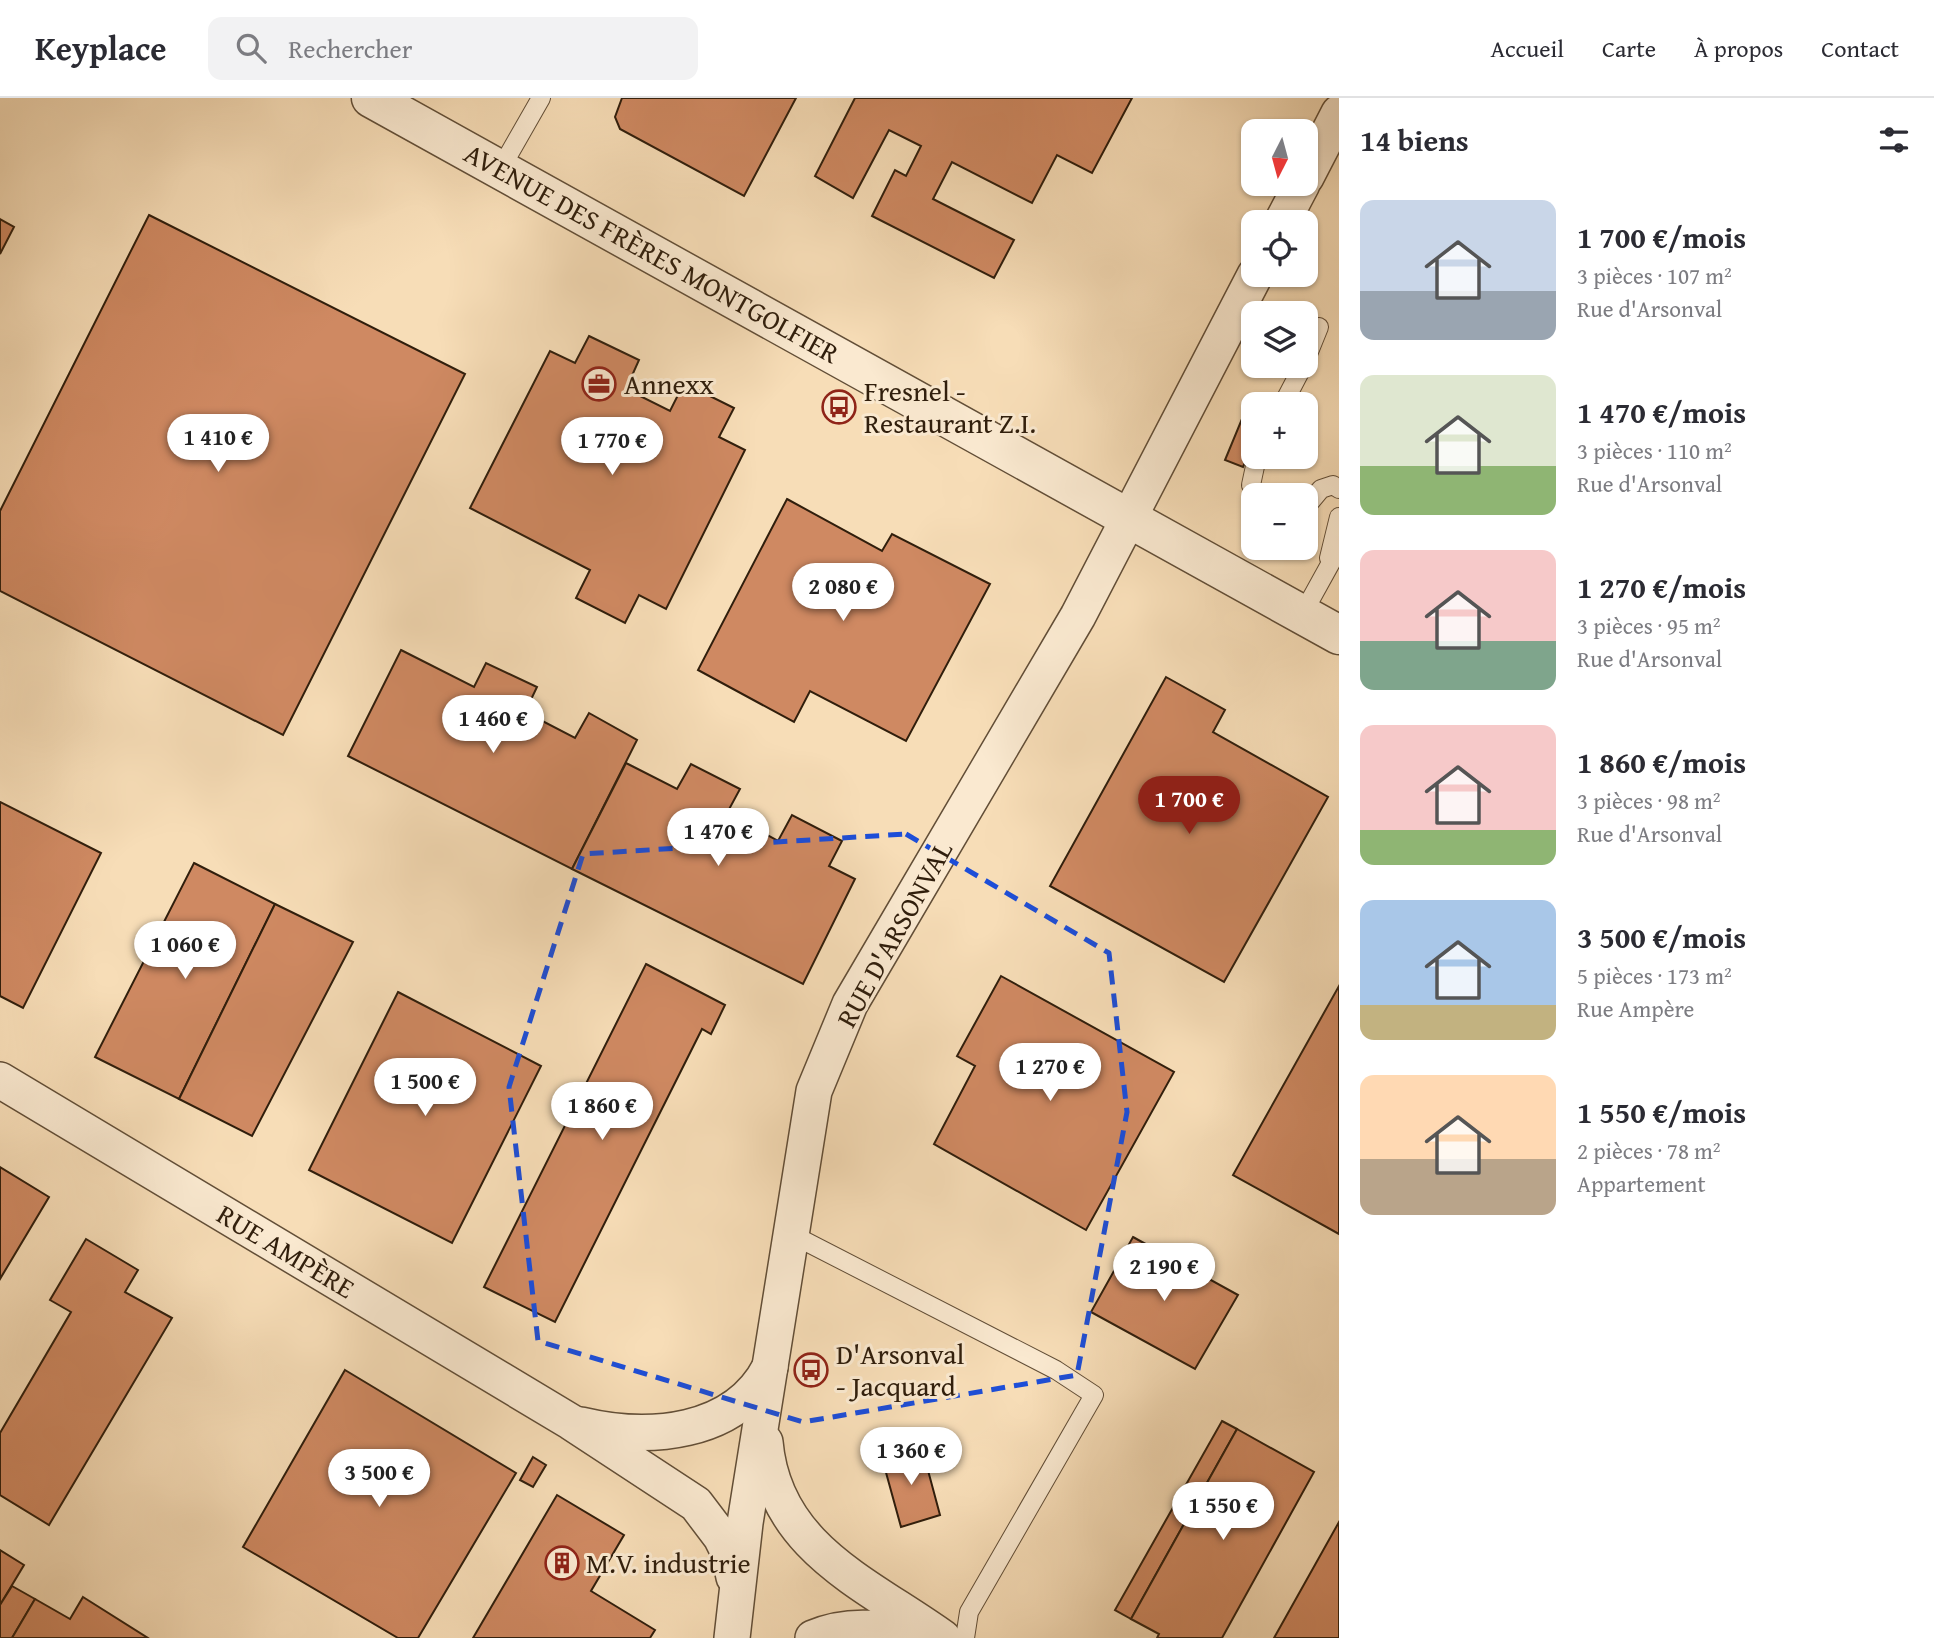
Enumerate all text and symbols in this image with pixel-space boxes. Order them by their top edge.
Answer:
search box [208,17,698,80]
text: Keyplace [35,24,166,72]
icon: search [232,29,270,67]
text: Rechercher [288,29,412,68]
text: Accueil [1490,31,1564,66]
text: Carte [1602,31,1656,66]
text: À propos [1694,31,1783,66]
text: Contact [1821,31,1899,66]
text: 14 biens [1360,118,1469,162]
north arrow [1241,119,1318,196]
map controls [1241,119,1318,560]
icon: filters [1875,121,1913,159]
street label: AVENUE DES FRÈRES MONTGOLFIER [457,132,848,373]
button: locate [1241,210,1318,287]
text: 1 700 €/mois [1577,215,1746,259]
icon: home [1416,228,1500,312]
text: 3 pièces · 107 m² [1577,259,1732,292]
text: Rue d'Arsonval [1577,292,1722,325]
button: layers [1241,301,1318,378]
place label: Annexx [624,363,714,404]
office icon: Annexx [580,365,618,403]
place label: Fresnel - Restaurant Z.I. [864,370,1036,443]
bus stop icon: Fresnel - Restaurant Z.I. [820,388,858,426]
text: 1 470 €/mois [1577,390,1746,434]
button: + [1241,392,1318,469]
icon: home [1416,403,1500,487]
pin: 1 410 € [153,414,283,474]
pin: 1 770 € [547,418,677,477]
text: 1 410 € [183,420,253,453]
text: 1 770 € [577,423,647,456]
text: 3 pièces · 110 m² [1577,434,1732,467]
text: Rue d'Arsonval [1577,467,1722,500]
button: − [1241,483,1318,560]
pin: 2 080 € [778,564,908,623]
text: 1 270 €/mois [1577,565,1746,609]
text: 2 080 € [808,569,878,602]
icon: home [1416,578,1500,662]
text: 3 pièces · 95 m² [1577,609,1721,642]
text: Rue d'Arsonval [1577,642,1722,675]
pin: 1 460 € [428,696,558,755]
text: 1 460 € [458,701,528,734]
text: 1 860 €/mois [1577,740,1746,784]
icon: home [1416,753,1500,837]
pin: 1 700 € [1124,776,1254,836]
text: 1 700 € [1154,782,1224,815]
text: 3 pièces · 98 m² [1577,784,1721,817]
pin: 1 470 € [653,808,783,868]
text: 1 470 € [683,814,753,847]
text: Rue d'Arsonval [1577,817,1722,850]
street label: RUE D'ARSONVAL [825,833,962,1034]
text: 3 500 €/mois [1577,915,1746,959]
pin: 1 060 € [120,922,250,981]
text: 1 060 € [150,927,220,960]
icon: home [1416,928,1500,1012]
text: 5 pièces · 173 m² [1577,959,1732,992]
text: Rue Ampère [1577,992,1694,1025]
pin: 1 270 € [985,1044,1115,1103]
text: 1 270 € [1015,1049,1085,1082]
pin: 1 500 € [360,1058,490,1118]
text: 1 500 € [390,1064,460,1097]
pin: 1 860 € [537,1082,667,1142]
text: 1 860 € [567,1088,637,1121]
text: 1 550 €/mois [1577,1090,1746,1134]
icon: home [1416,1103,1500,1187]
text: 2 pièces · 78 m² [1577,1134,1721,1167]
text: Appartement [1577,1167,1706,1200]
street label: RUE AMPÈRE [210,1193,363,1308]
pin: 2 190 € [1099,1244,1229,1303]
text: 2 190 € [1129,1249,1199,1282]
place label: D'Arsonval - Jacquard [836,1333,964,1406]
bus stop icon: D'Arsonval - Jacquard [792,1351,830,1389]
pin: 1 360 € [846,1428,976,1487]
text: 1 360 € [876,1433,946,1466]
pin: 3 500 € [314,1450,444,1509]
text: 3 500 € [344,1455,414,1488]
pin: 1 550 € [1158,1482,1288,1542]
text: 1 550 € [1188,1488,1258,1521]
place label: M.V. industrie [586,1542,751,1583]
building icon: M.V. industrie [543,1544,581,1582]

